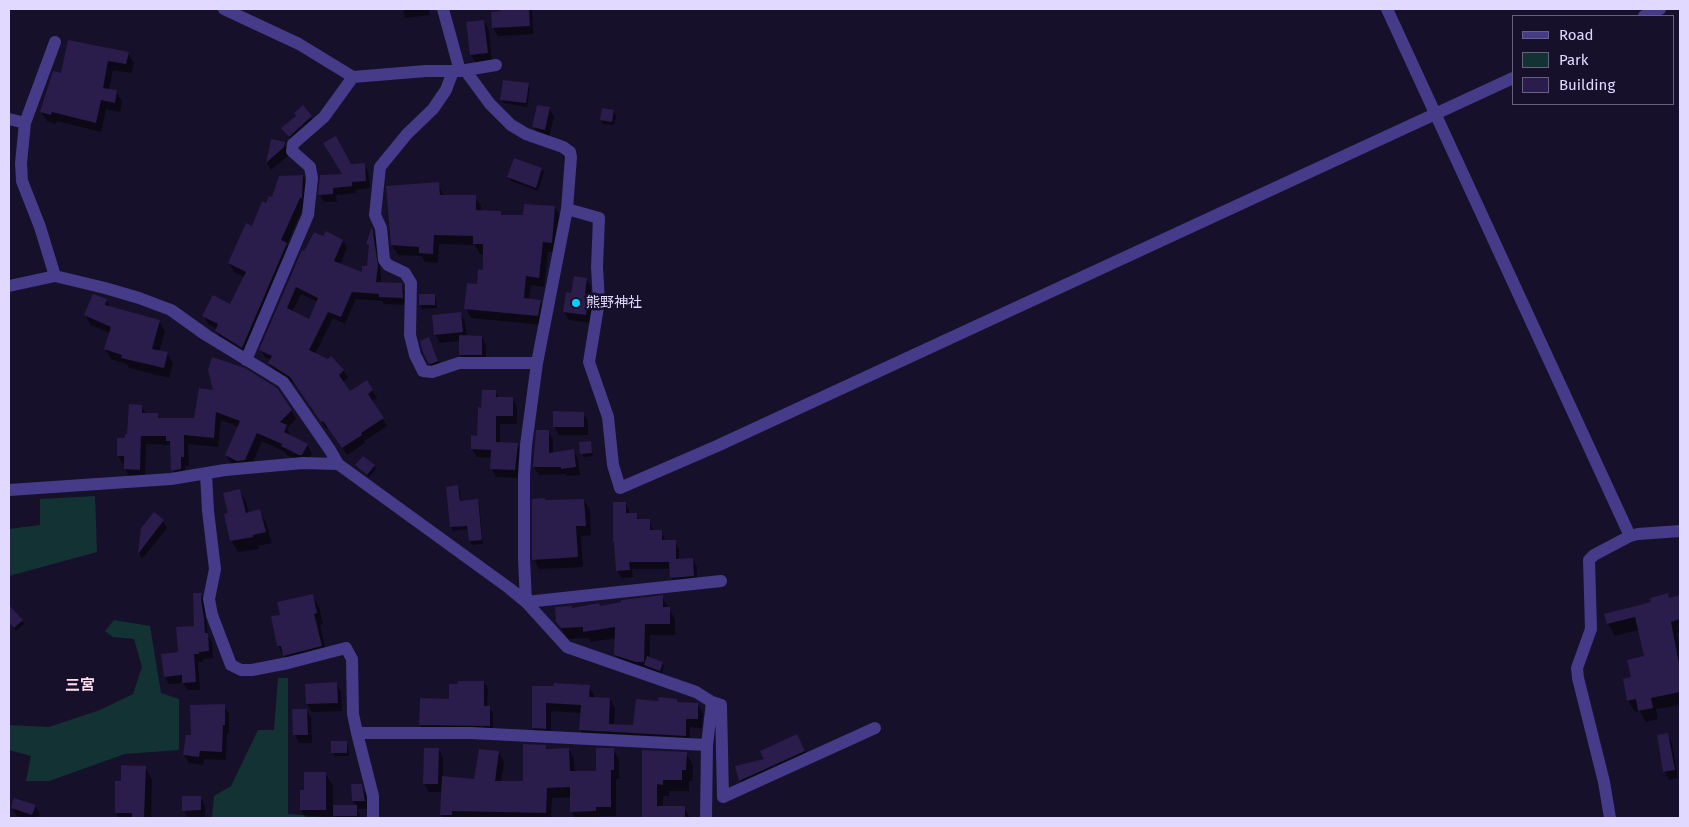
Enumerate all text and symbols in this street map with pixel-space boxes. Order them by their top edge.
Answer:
legend [1512,15,1674,105]
text: Road [1559,26,1594,44]
text: Park [1559,51,1589,69]
text: Building [1559,76,1615,94]
place label: 熊野神社 [586,295,642,311]
marker: 熊野神社 [570,297,582,309]
district label: 三宮 [65,677,95,695]

